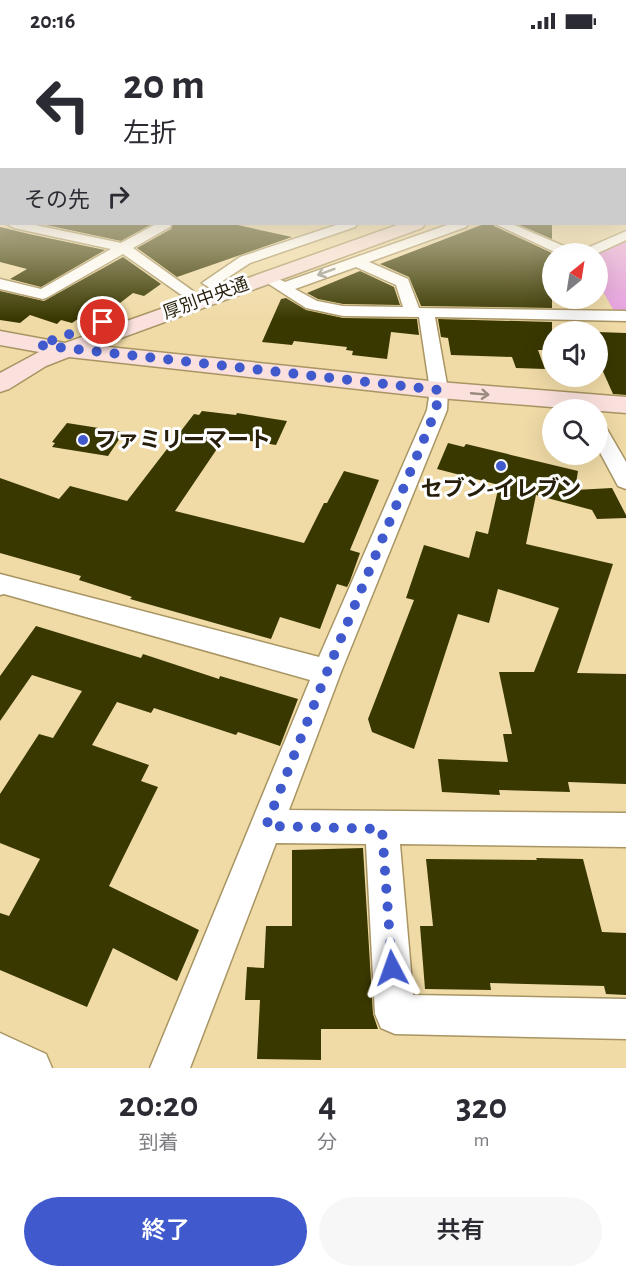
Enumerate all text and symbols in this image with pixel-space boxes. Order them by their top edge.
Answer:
text: 20:16 [30,10,75,32]
text: 20 m [123,64,205,106]
icon: left [24,66,102,144]
text: 左折 [123,120,177,147]
icon: right [102,180,135,213]
text: その先 [24,189,90,211]
north arrow [542,243,608,309]
map controls [542,243,608,465]
one-way arrow [318,267,336,278]
street label: 厚別中央通 [160,274,251,323]
pin [77,296,128,347]
icon: arrive [86,305,119,338]
button: sound [542,321,608,387]
one-way arrow [469,389,489,400]
button: search [542,399,608,465]
place label: ファミリーマート [95,429,271,451]
marker: ファミリーマート [76,433,90,447]
marker: セブン-イレブン [494,459,508,473]
place label: セブン-イレブン [421,476,581,500]
position arrow [360,936,424,1000]
text: 20:20 [119,1087,198,1123]
text: 4 [318,1087,336,1123]
text: 320 [456,1089,507,1125]
text: m [474,1130,490,1150]
text: 到着 [139,1133,179,1153]
text: 分 [317,1133,337,1153]
button: 終了 [24,1197,307,1266]
button: 共有 [319,1197,602,1266]

